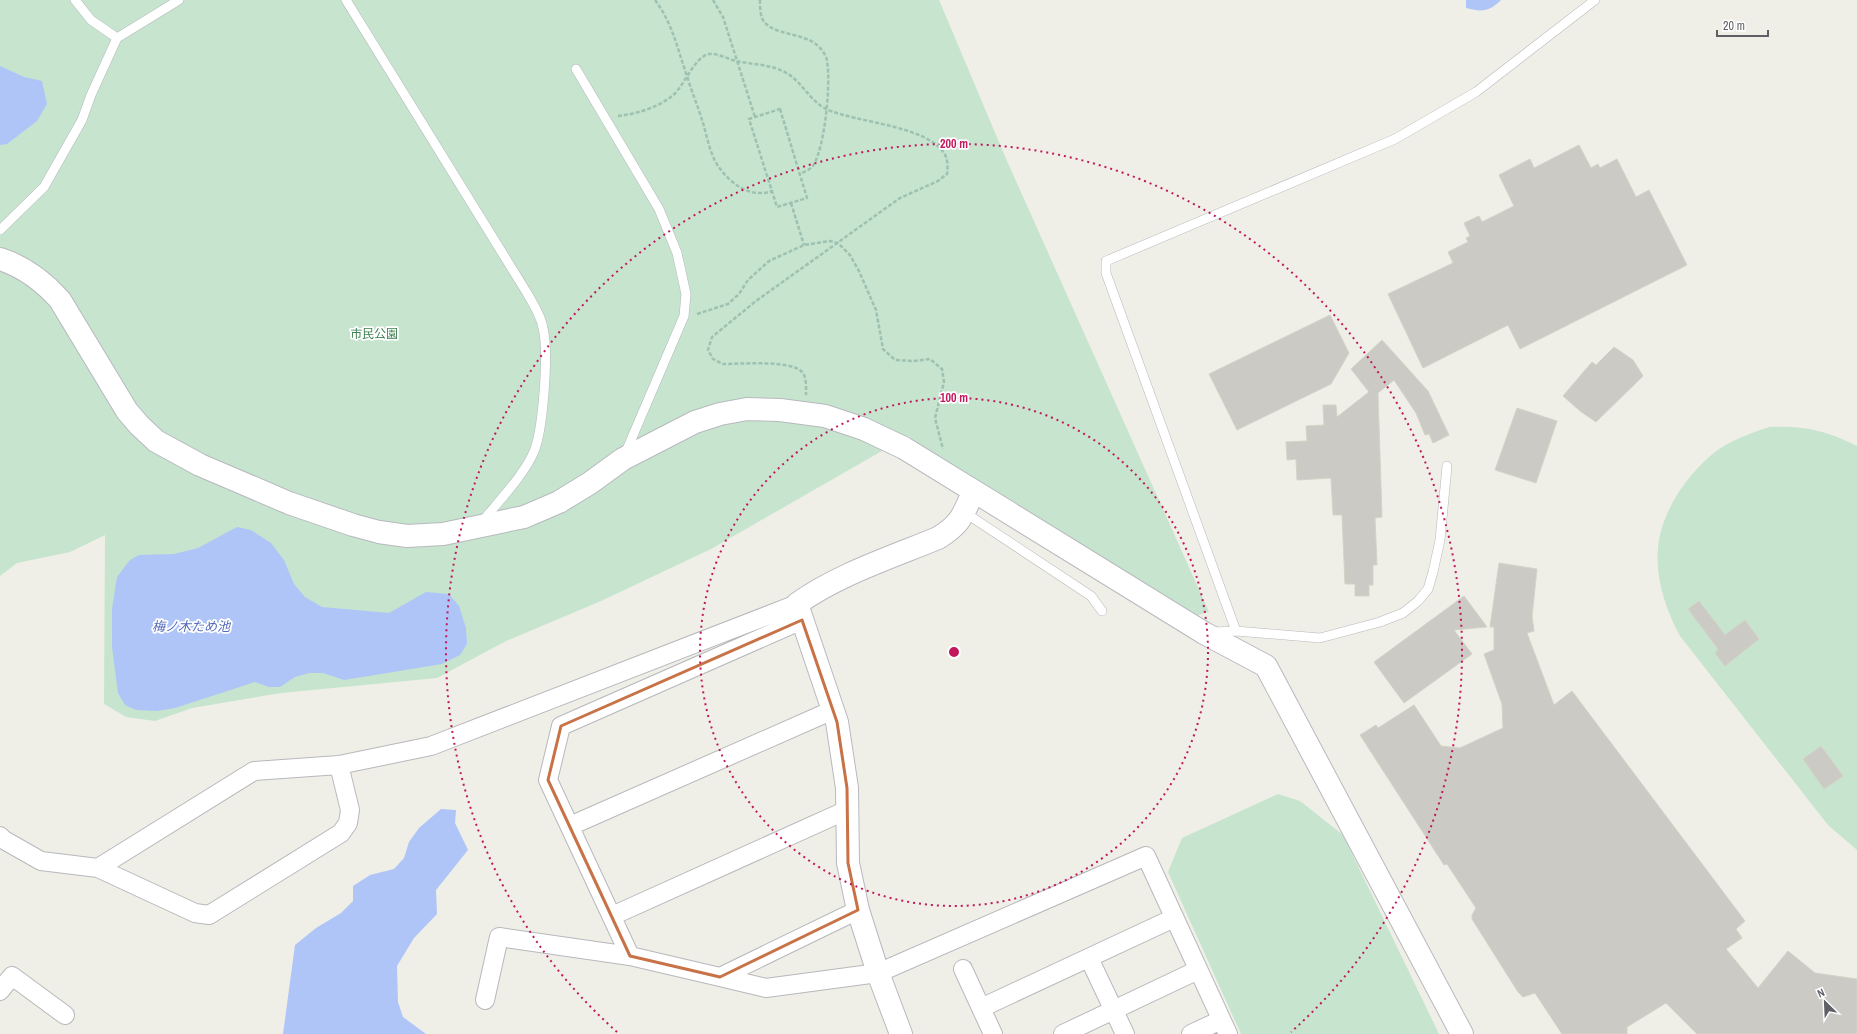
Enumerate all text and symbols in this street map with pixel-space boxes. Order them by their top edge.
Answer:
scale bar [1717,12,1768,38]
text: 20 m [1723,18,1745,34]
text: 200 m [940,136,968,152]
park label: 市民公園 [350,326,398,342]
text: 100 m [940,390,968,406]
water label: 梅ノ木ため池 [152,618,232,635]
centre of rings [947,645,961,659]
north arrow [1805,982,1845,1022]
text: N [1815,985,1827,1001]

